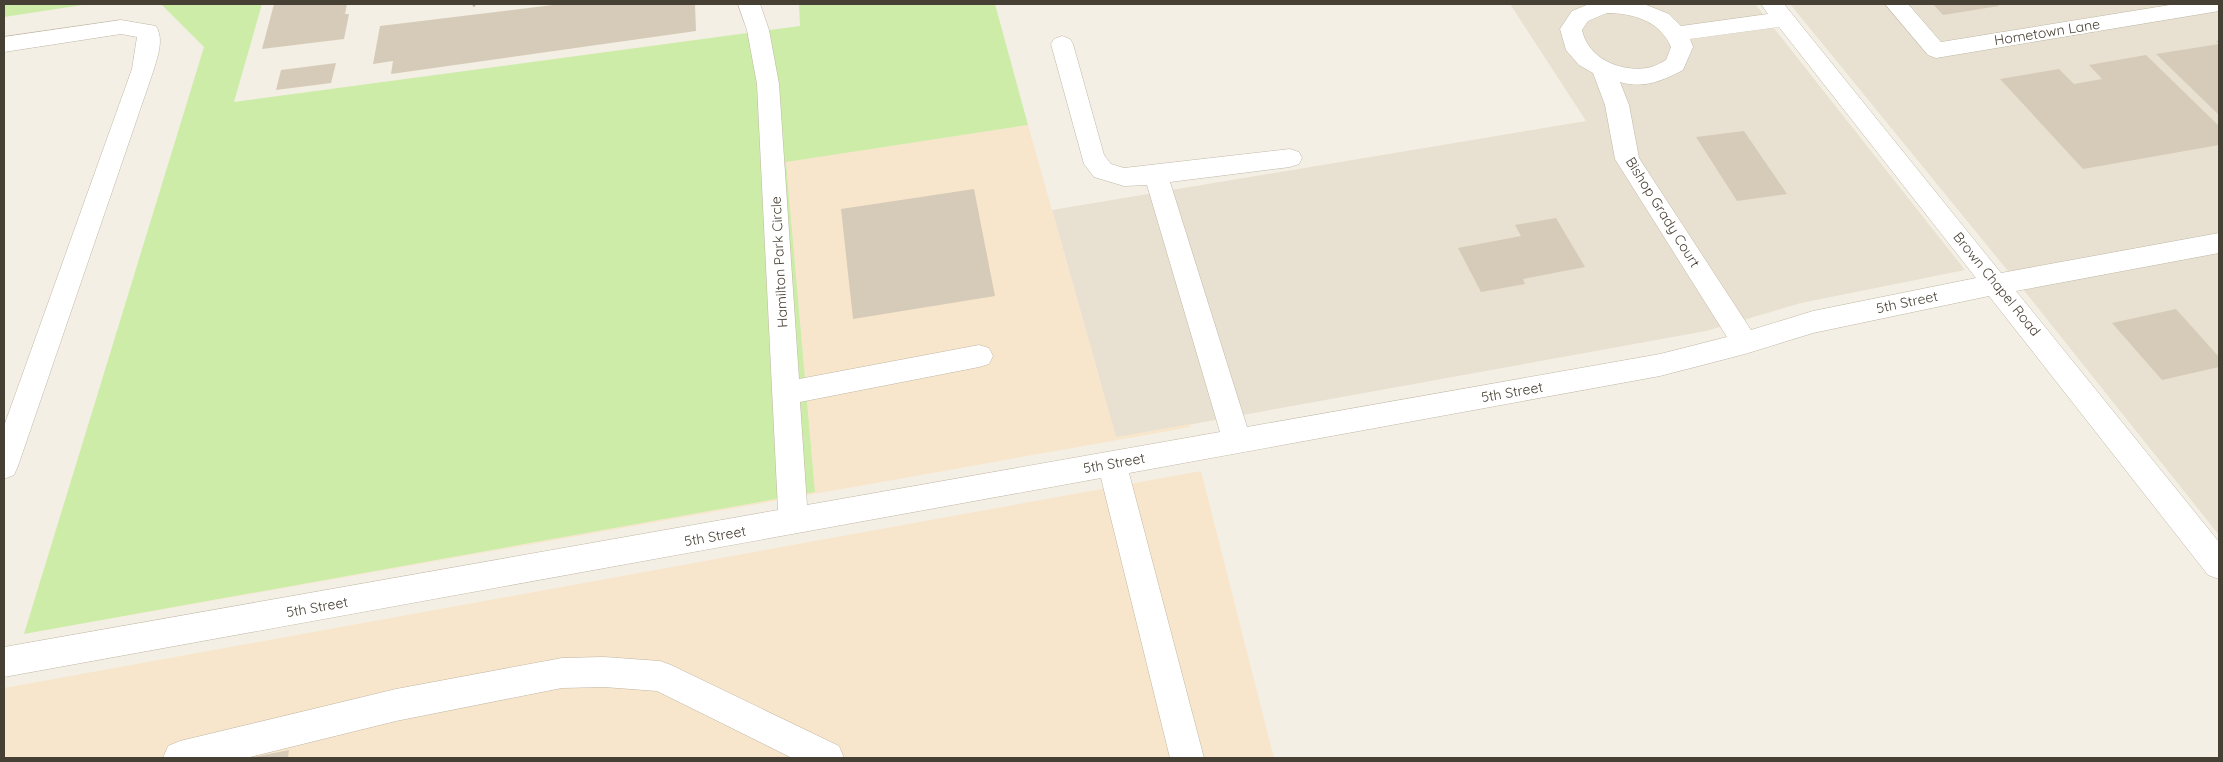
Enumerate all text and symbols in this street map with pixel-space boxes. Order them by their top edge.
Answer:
street label: Hometown Lane [1993,15,2101,49]
street label: Bishop Grady Court [1622,153,1704,271]
street label: Hamilton Park Circle [767,196,791,328]
street label: Brown Chapel Road [1949,228,2045,340]
street label: 5th Street [1875,287,1940,317]
street label: 5th Street [1480,378,1545,406]
street label: 5th Street [1082,449,1147,477]
street label: 5th Street [683,522,748,550]
street label: 5th Street [285,593,350,621]

